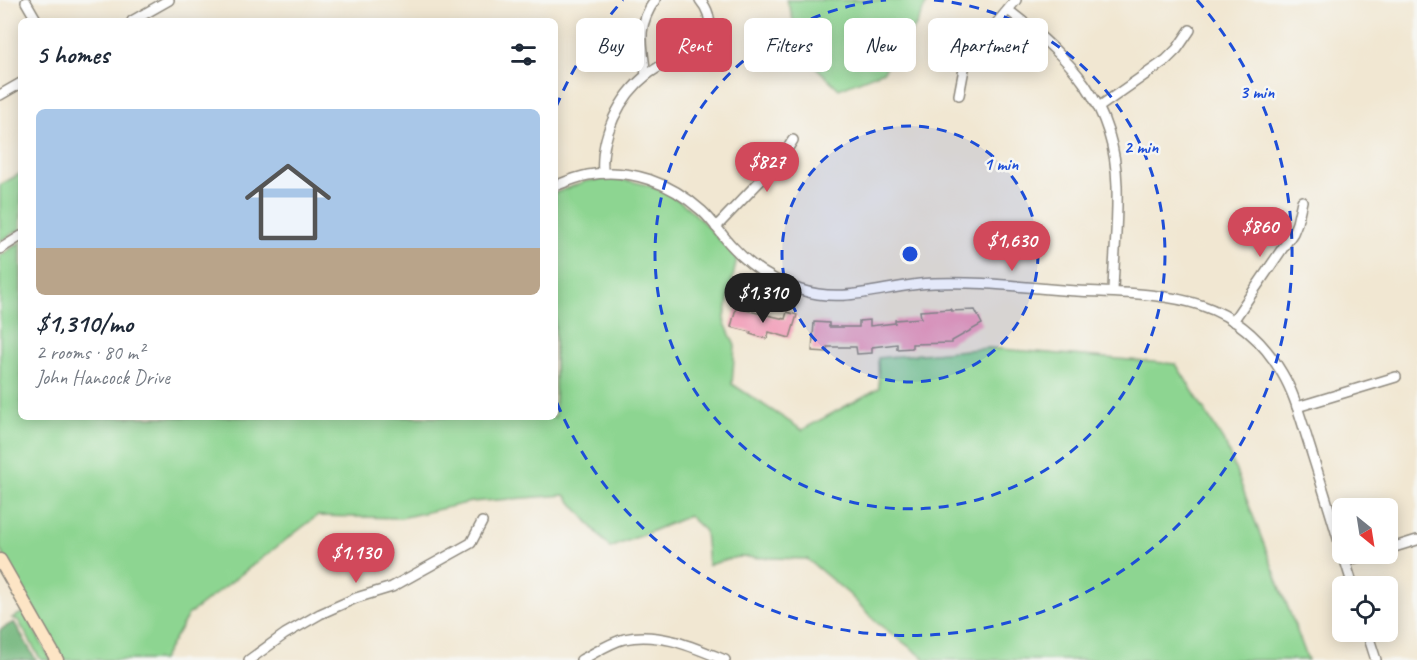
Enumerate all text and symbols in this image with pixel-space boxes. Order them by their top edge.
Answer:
chip: Buy [576,18,644,72]
chip: Rent [656,18,732,72]
chip: Filters [744,18,832,72]
chip: New [844,18,916,72]
chip: Apartment [928,18,1048,72]
text: 5 homes [36,38,109,71]
icon: filters [507,38,540,71]
text: 3 min [1240,81,1275,103]
text: 2 min [1124,136,1159,158]
pin: $827 [731,142,803,193]
icon: home [234,148,342,256]
text: $827 [749,149,785,174]
text: 1 min [984,153,1019,175]
pin: $860 [1224,207,1296,258]
text: $860 [1242,214,1278,239]
pin: $1,630 [963,221,1061,272]
text: $1,630 [987,228,1037,253]
centre of rings [900,244,920,264]
pin: $1,310 [714,273,812,324]
text: $1,310 [739,280,787,305]
text: $1,310/mo [36,307,133,340]
text: 2 rooms · 80 m² [36,340,144,365]
text: John Hancock Drive [36,365,170,390]
north arrow [1332,498,1398,564]
map controls [1332,498,1398,642]
pin: $1,130 [307,533,405,584]
text: $1,130 [332,540,380,565]
button: locate [1332,576,1398,642]

